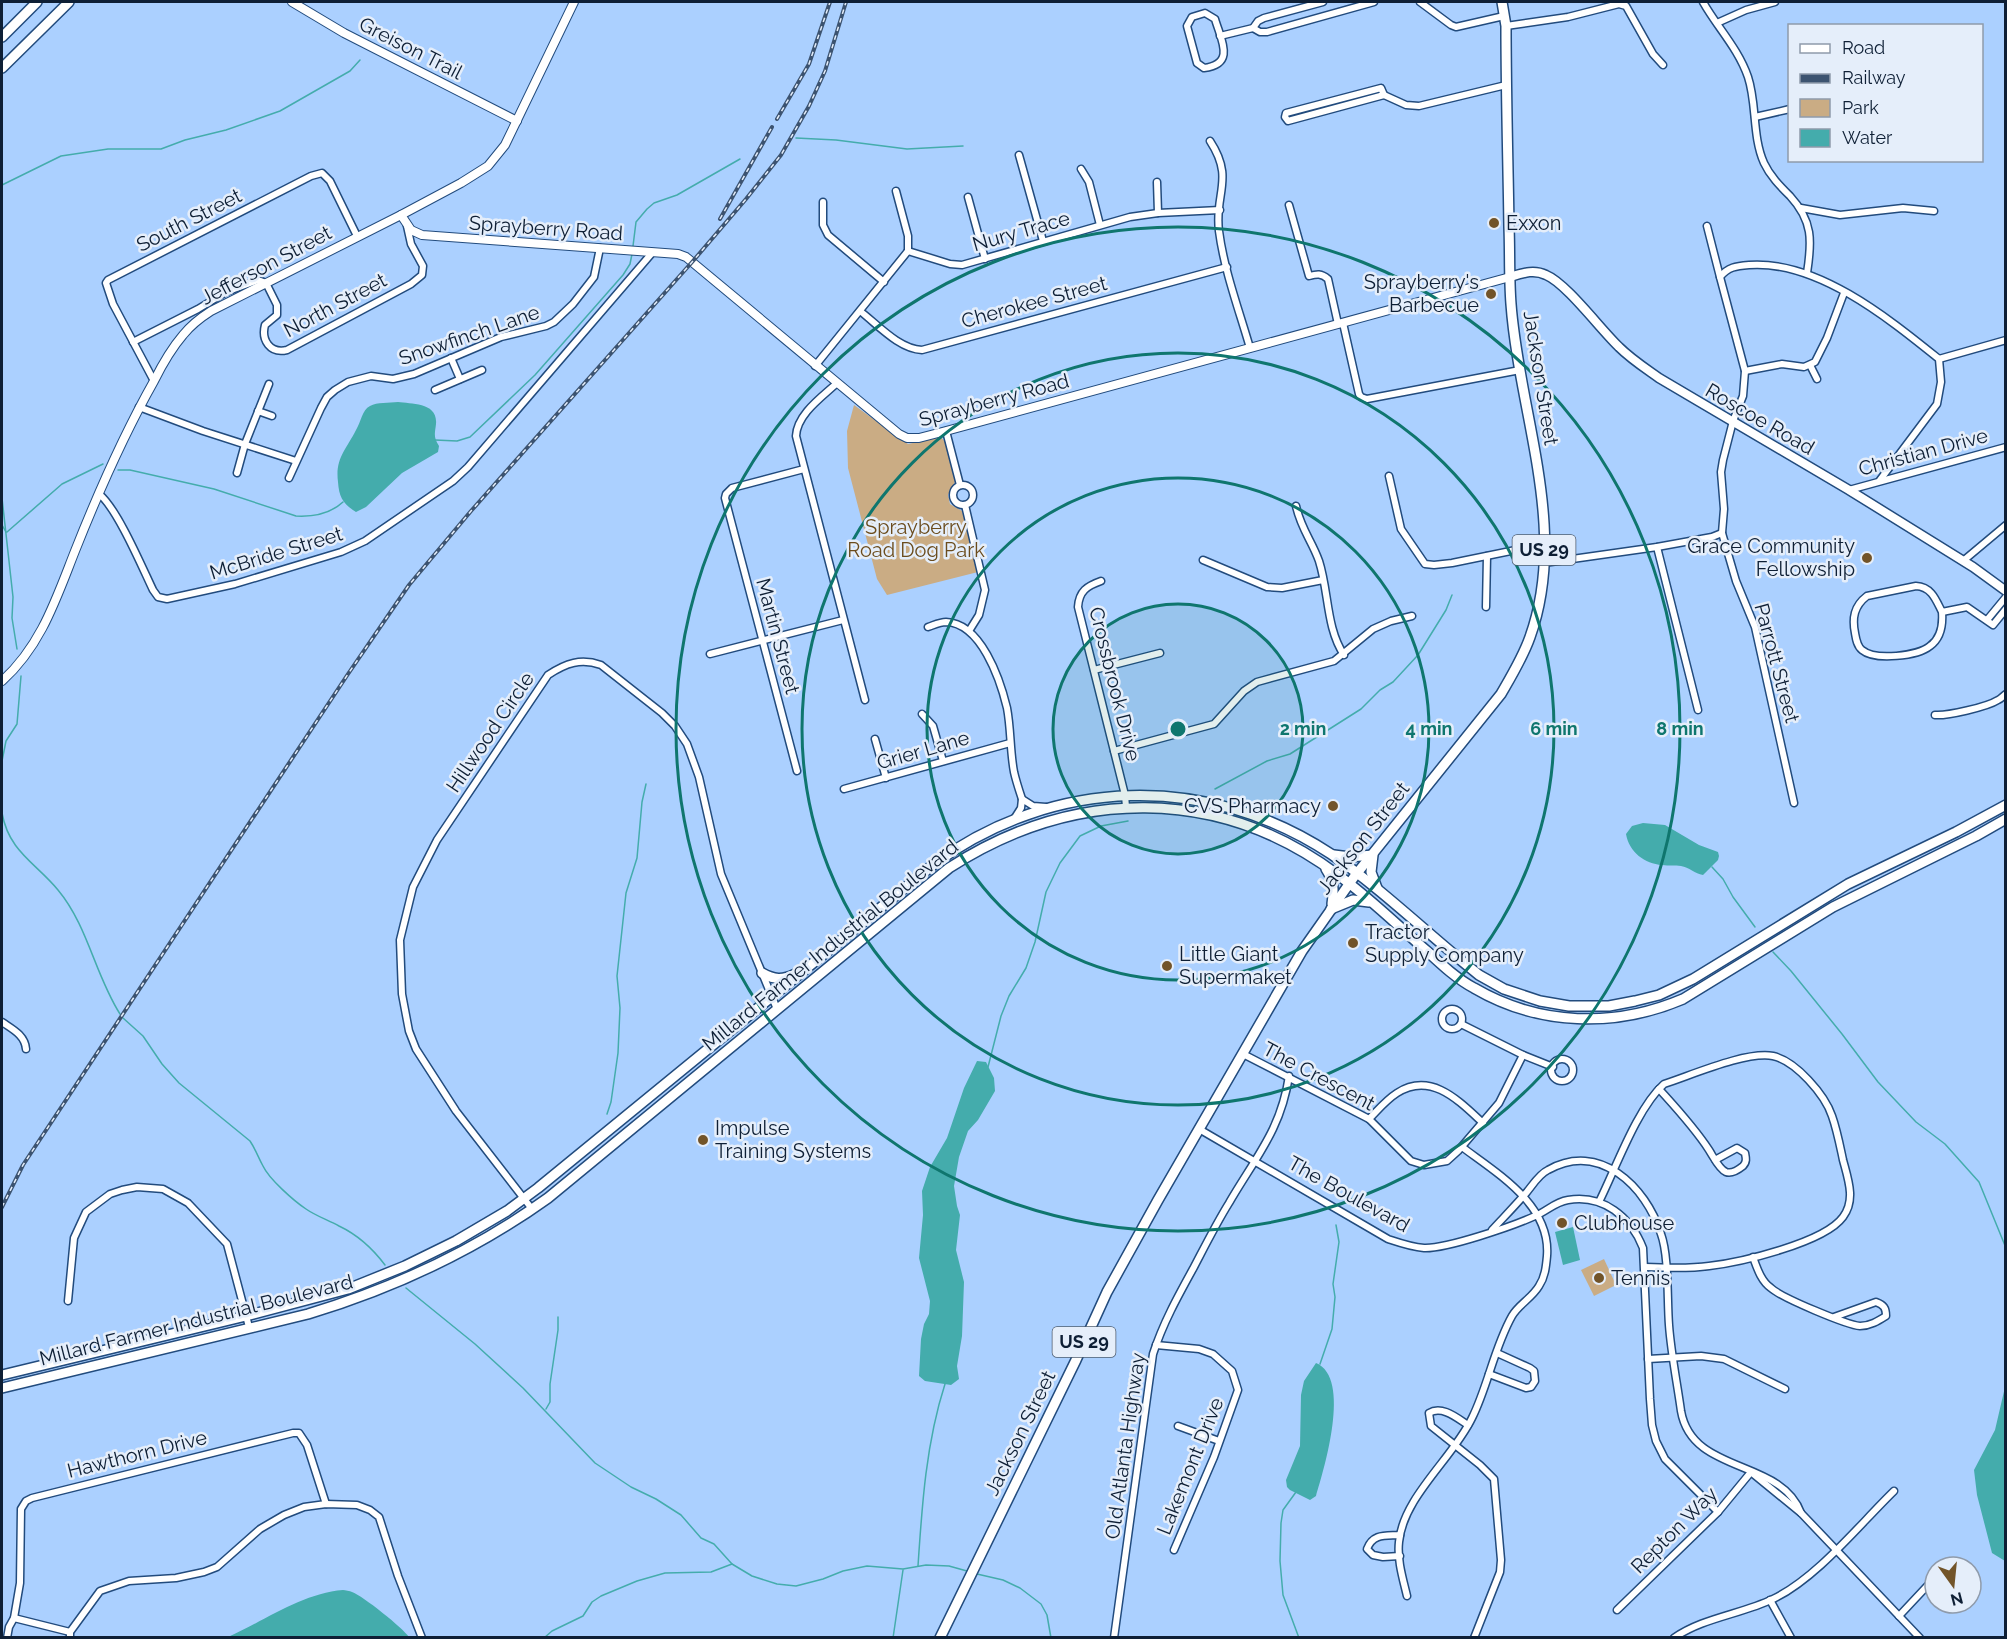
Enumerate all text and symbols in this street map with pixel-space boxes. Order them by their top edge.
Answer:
street label: Greison Trail [355,12,467,85]
legend [1788,24,1983,162]
text: Road [1842,37,1885,58]
text: Railway [1842,67,1906,88]
text: Park [1842,97,1879,118]
text: Water [1842,127,1893,148]
street label: South Street [132,183,246,257]
street label: Nury Trace [970,206,1073,256]
street label: Sprayberry Road [468,211,624,245]
place label: Exxon [1506,211,1561,235]
marker: Exxon [1487,216,1501,230]
street label: Jefferson Street [196,220,336,310]
street label: North Street [279,268,391,342]
place label: Sprayberry's Barbecue [1364,270,1479,317]
street label: Cherokee Street [959,271,1110,333]
marker: Sprayberry's Barbecue [1484,287,1498,301]
street label: Snowfinch Lane [396,300,543,370]
street label: Jackson Street [1519,309,1564,447]
street label: Sprayberry Road [916,368,1072,432]
street label: Roscoe Road [1701,378,1819,460]
street label: Christian Drive [1856,423,1991,481]
park label: Sprayberry Road Dog Park [847,515,985,562]
street label: McBride Street [207,521,346,585]
place label: Grace Community Fellowship [1687,534,1855,581]
road number: US 29 [1512,535,1576,565]
marker: Grace Community Fellowship [1860,551,1874,565]
street label: Martin Street [751,576,805,697]
street label: Parrott Street [1750,601,1805,726]
street label: Crossbrook Drive [1084,604,1146,764]
street label: Hillwood Circle [441,667,539,797]
text: 2 min [1280,718,1326,739]
text: 4 min [1406,718,1452,739]
text: 6 min [1530,718,1578,739]
text: 8 min [1656,718,1704,739]
centre of rings [1168,719,1188,739]
street label: Grier Lane [874,725,972,775]
street label: Jackson Street [1312,777,1414,899]
place label: CVS Pharmacy [1184,794,1321,818]
marker: CVS Pharmacy [1326,799,1340,813]
street label: Millard Farmer Industrial Boulevard [697,834,963,1056]
place label: Tractor Supply Company [1365,920,1524,967]
marker: Tractor Supply Company [1346,936,1360,950]
place label: Little Giant Supermaket [1179,942,1292,989]
marker: Little Giant Supermaket [1160,959,1174,973]
street label: The Crescent [1259,1036,1379,1116]
place label: Impulse Training Systems [715,1116,871,1163]
marker: Impulse Training Systems [696,1133,710,1147]
street label: The Boulevard [1284,1151,1414,1237]
place label: Clubhouse [1574,1211,1674,1235]
marker: Clubhouse [1555,1216,1569,1230]
place label: Tennis [1611,1266,1670,1290]
street label: Millard Farmer Industrial Boulevard [37,1269,355,1371]
marker: Tennis [1592,1271,1606,1285]
road number: US 29 [1052,1327,1116,1357]
street label: Old Atlanta Highway [1100,1351,1150,1541]
street label: Jackson Street [979,1366,1061,1499]
street label: Lakemont Drive [1152,1394,1229,1538]
street label: Hawthorn Drive [65,1425,210,1483]
street label: Repton Way [1626,1482,1722,1578]
north arrow [1923,1555,1983,1615]
text: N [1948,1588,1965,1610]

